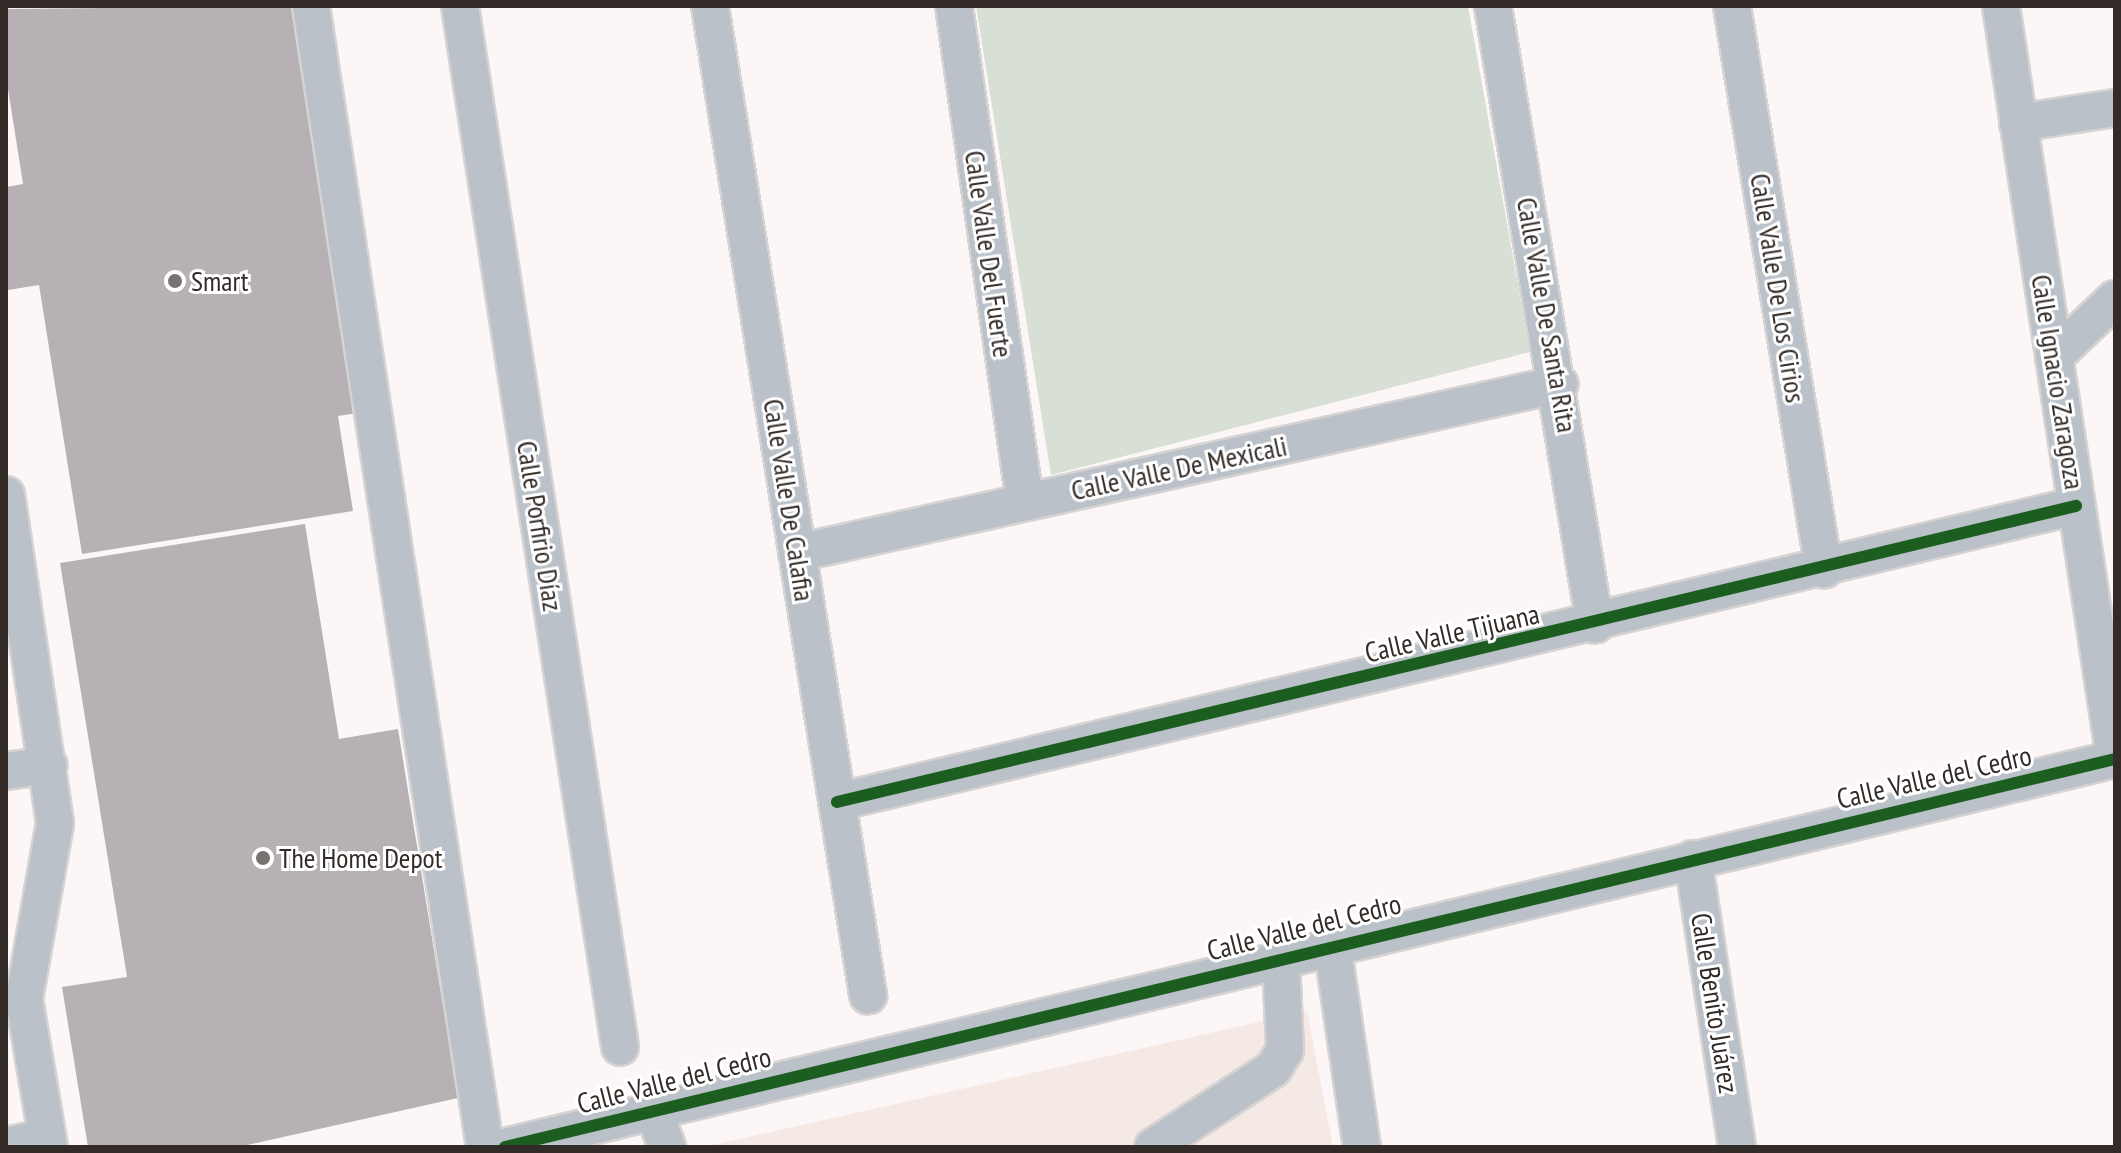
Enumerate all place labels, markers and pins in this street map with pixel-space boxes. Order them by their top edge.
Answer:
place label: Smart [191,264,248,298]
marker: Smart [166,272,184,290]
place label: The Home Depot [279,841,442,875]
marker: The Home Depot [254,849,272,867]

